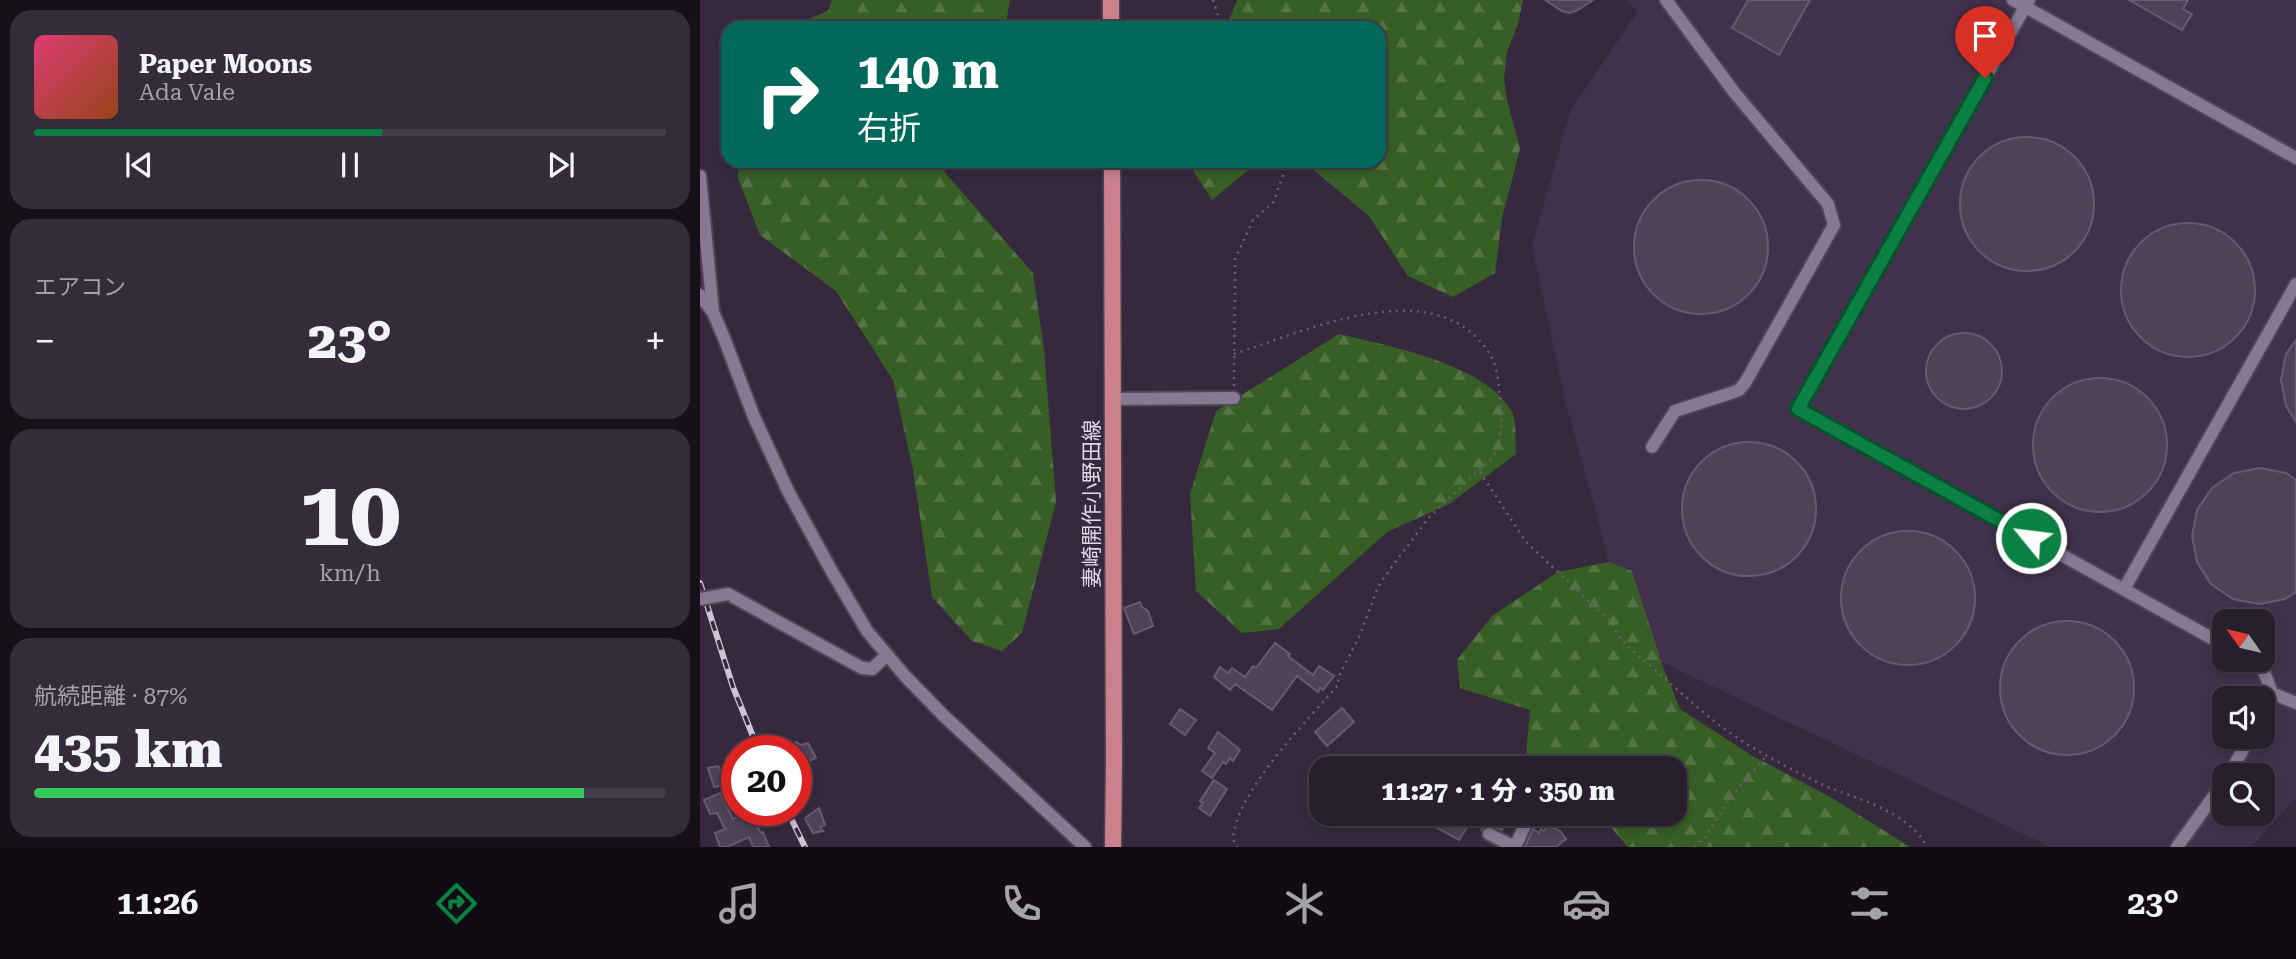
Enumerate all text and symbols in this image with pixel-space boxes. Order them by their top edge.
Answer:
pin [1955,6,2015,78]
icon: arrive [1966,17,2004,55]
text: 140 m [857,43,999,100]
text: Paper Moons [139,49,312,79]
icon: right [742,49,833,140]
text: Ada Vale [139,79,235,106]
text: 右折 [857,109,921,147]
icon: previous [120,146,158,184]
icon: pause [331,146,369,184]
icon: next [542,146,580,184]
text: エアコン [34,274,126,301]
text: 23° [308,310,392,371]
text: − [34,319,55,363]
text: + [645,319,666,363]
street label: 妻崎開作小野田線 [1080,420,1104,588]
text: 10 [299,461,401,567]
position arrow [1994,501,2068,575]
text: km/h [319,560,381,587]
north arrow [2212,609,2275,672]
map controls [2212,609,2275,826]
text: 航続距離 · 87% [34,683,187,710]
button: sound [2212,686,2275,749]
text: 435 km [34,719,222,780]
speed limit sign: 20 [721,735,812,826]
button: search [2212,763,2275,826]
text: 11:27 · 1 分 · 350 m [1381,776,1615,806]
icon: directions [432,879,481,928]
icon: music [715,879,764,928]
icon: phone [997,879,1046,928]
icon: climate [1280,879,1329,928]
icon: car [1562,879,1611,928]
icon: filters [1845,879,1894,928]
text: 11:26 [117,884,198,922]
text: 23° [2127,884,2179,922]

